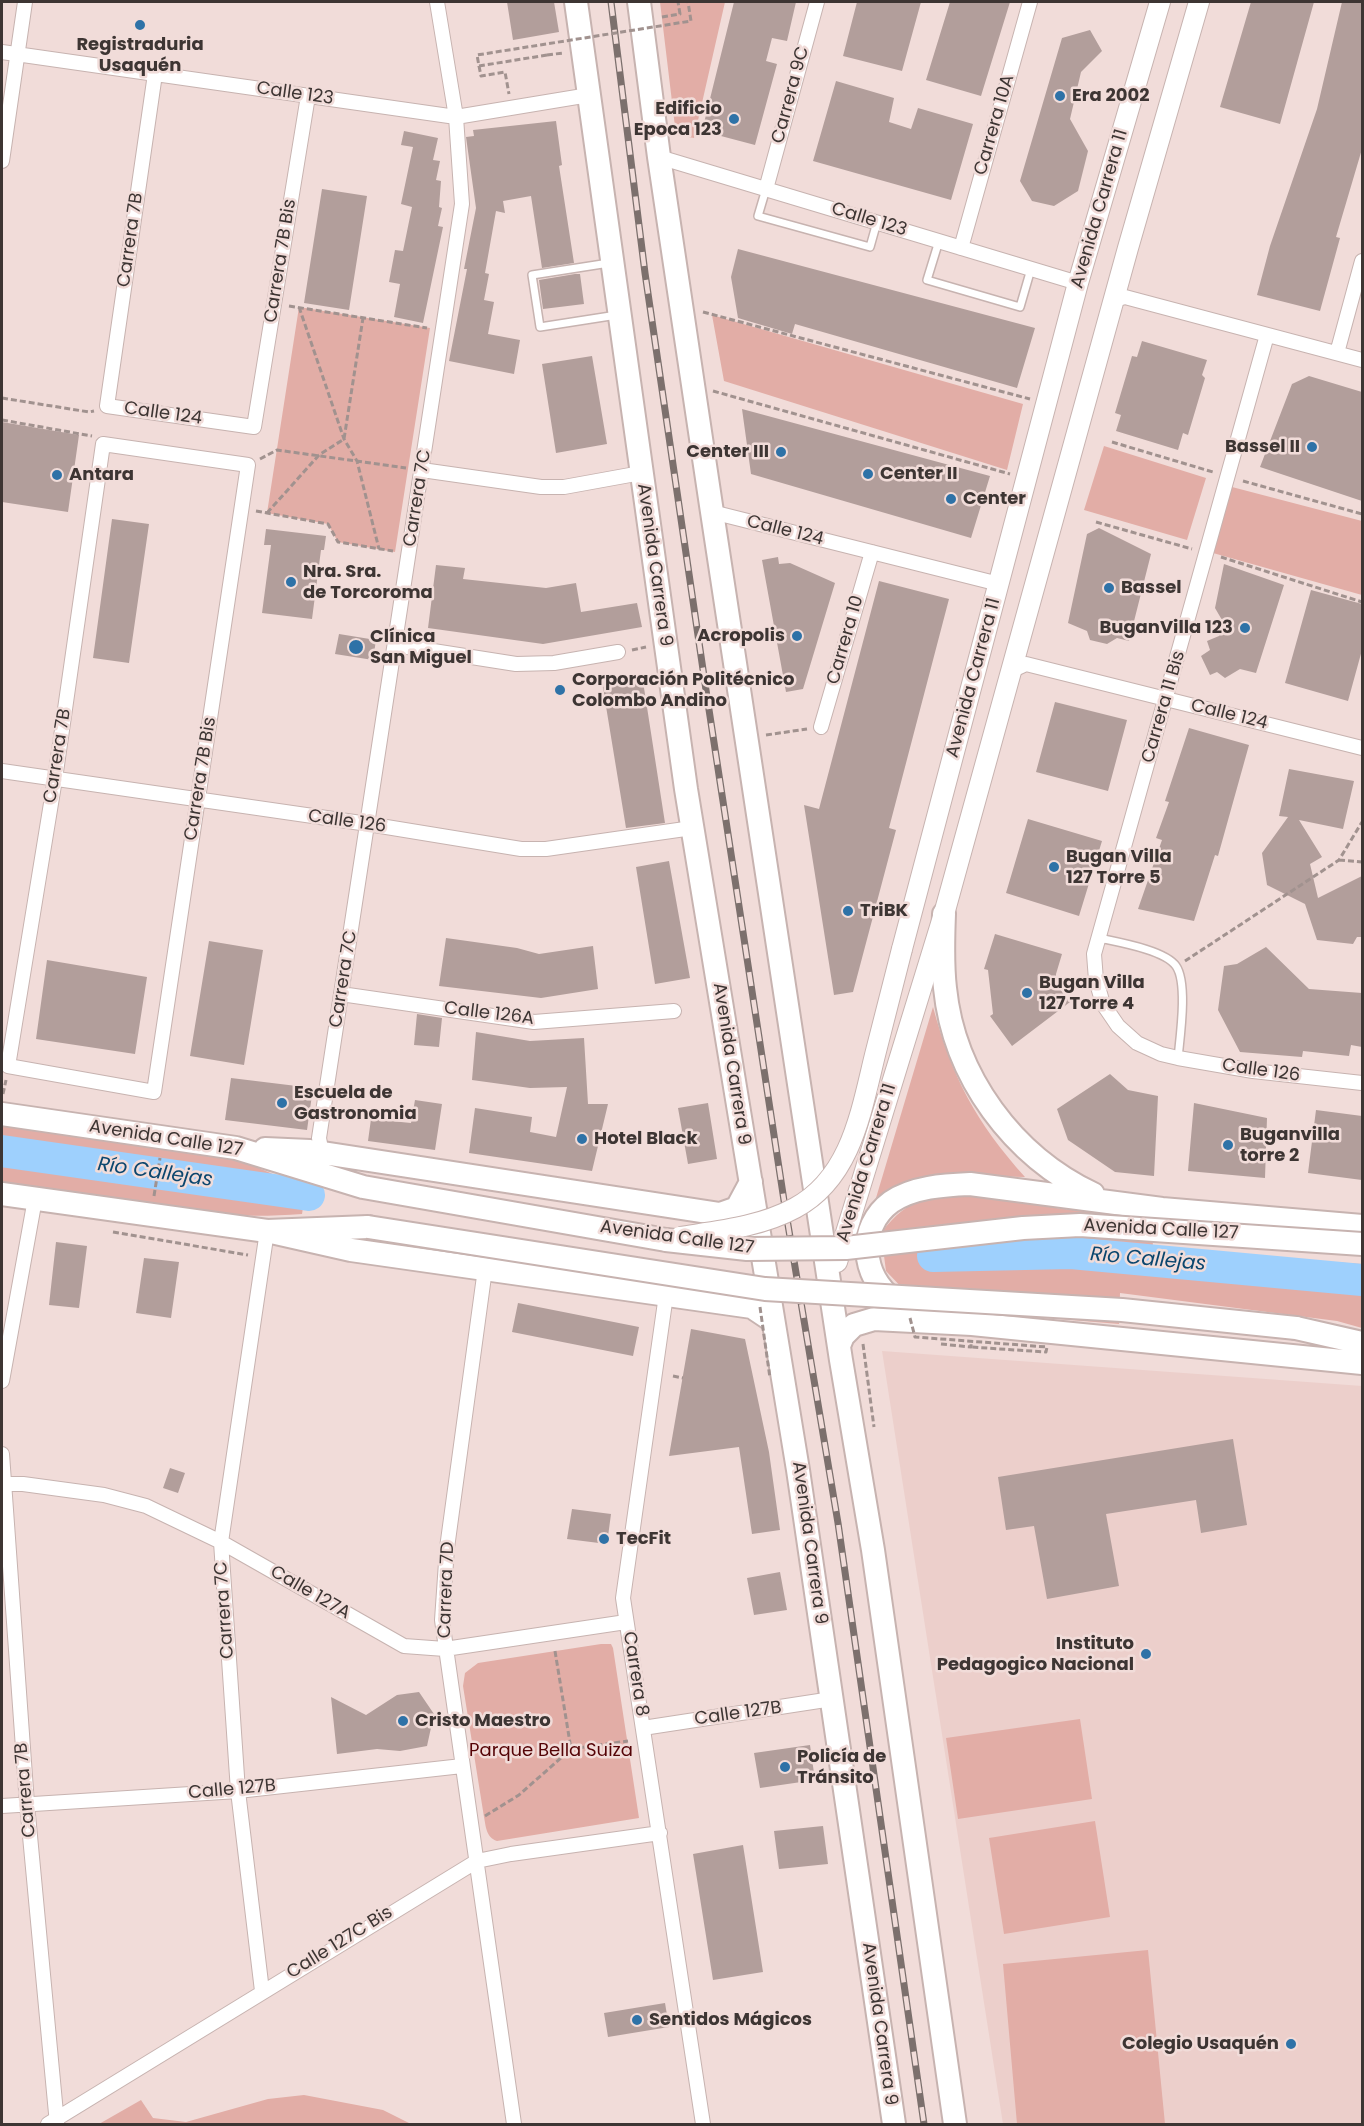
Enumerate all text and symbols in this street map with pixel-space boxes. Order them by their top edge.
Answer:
marker: Registraduria Usaquén [133,18,147,32]
place label: Registraduria Usaquén [76,34,204,76]
street label: Carrera 9C [768,44,814,146]
street label: Carrera 10A [970,72,1020,178]
street label: Calle 123 [255,78,335,110]
place label: Era 2002 [1072,85,1150,107]
marker: Era 2002 [1053,89,1067,103]
place label: Edificio Epoca 123 [634,98,722,140]
marker: Edificio Epoca 123 [727,112,741,126]
street label: Avenida Carrera 11 [1067,127,1133,291]
street label: Carrera 7B [114,191,148,289]
street label: Carrera 7B Bis [261,198,301,324]
street label: Calle 123 [829,198,909,242]
street label: Calle 124 [123,398,203,430]
place label: Bassel II [1225,436,1300,458]
marker: Bassel II [1305,440,1319,454]
place label: Center III [686,441,769,463]
marker: Center III [774,445,788,459]
street label: Carrera 7C [400,448,436,548]
place label: Center II [880,463,957,485]
place label: Antara [69,464,134,486]
marker: Center II [861,467,875,481]
marker: Antara [50,468,64,482]
street label: Avenida Carrera 9 [632,482,676,648]
place label: Center [963,488,1026,510]
marker: Center [944,492,958,506]
street label: Calle 124 [744,511,826,551]
place label: Nra. Sra. de Torcoroma [303,561,433,604]
marker: Nra. Sra. de Torcoroma [284,575,298,589]
place label: Bassel [1121,577,1182,599]
marker: Bassel [1102,581,1116,595]
street label: Carrera 10 [823,593,869,687]
street label: Avenida Carrera 11 [942,596,1006,760]
place label: BuganVilla 123 [1099,617,1233,639]
marker: BuganVilla 123 [1238,621,1252,635]
place label: Acropolis [697,625,785,647]
place label: Clínica San Miguel [370,626,472,668]
marker: Acropolis [790,629,804,643]
marker: Clínica San Miguel [347,638,365,656]
street label: Carrera 11 Bis [1138,648,1190,766]
place label: Corporación Politécnico Colombo Andino [572,669,795,712]
marker: Corporación Politécnico Colombo Andino [553,683,567,697]
street label: Calle 124 [1188,695,1270,735]
street label: Carrera 7B [40,707,76,805]
street label: Carrera 7B Bis [181,716,221,842]
street label: Calle 126 [307,806,387,838]
place label: Bugan Villa 127 Torre 5 [1066,846,1172,888]
marker: Bugan Villa 127 Torre 5 [1047,860,1061,874]
place label: TriBK [860,900,908,922]
marker: TriBK [841,904,855,918]
street label: Carrera 7C [326,929,362,1029]
place label: Bugan Villa 127 Torre 4 [1039,972,1145,1014]
street label: Avenida Carrera 9 [707,981,755,1147]
marker: Bugan Villa 127 Torre 4 [1020,986,1034,1000]
street label: Calle 126A [443,998,535,1030]
street label: Calle 126 [1221,1055,1301,1087]
street label: Avenida Carrera 11 [833,1081,901,1245]
place label: Escuela de Gastronomia [294,1082,417,1124]
marker: Escuela de Gastronomia [275,1096,289,1110]
street label: Avenida Calle 127 [88,1116,244,1162]
place label: Buganvilla torre 2 [1240,1124,1340,1166]
place label: Hotel Black [594,1128,698,1150]
marker: Hotel Black [575,1132,589,1146]
marker: Buganvilla torre 2 [1221,1138,1235,1152]
water label: Río Callejas [96,1153,214,1193]
street label: Avenida Calle 127 [1083,1215,1239,1245]
street label: Avenida Calle 127 [599,1216,755,1260]
water label: Río Callejas [1089,1243,1207,1277]
street label: Avenida Carrera 9 [787,1460,831,1626]
place label: TecFit [616,1528,671,1550]
marker: TecFit [597,1532,611,1546]
street label: Carrera 7D [435,1541,459,1639]
street label: Carrera 7C [211,1560,239,1660]
street label: Calle 127A [266,1561,354,1625]
street label: Carrera 8 [618,1630,652,1718]
place label: Instituto Pedagogico Nacional [937,1633,1134,1676]
marker: Instituto Pedagogico Nacional [1139,1647,1153,1661]
street label: Calle 127B [693,1697,783,1731]
place label: Cristo Maestro [415,1710,551,1732]
marker: Cristo Maestro [396,1714,410,1728]
park label: Parque Bella Suiza [469,1740,633,1762]
street label: Carrera 7B [11,1742,41,1838]
place label: Policía de Tránsito [797,1746,886,1788]
marker: Policía de Tránsito [778,1760,792,1774]
street label: Calle 127B [187,1775,277,1805]
street label: Calle 127C Bis [283,1902,397,1984]
street label: Avenida Carrera 9 [857,1941,901,2107]
place label: Sentidos Mágicos [649,2009,812,2031]
marker: Sentidos Mágicos [630,2013,644,2027]
place label: Colegio Usaquén [1122,2033,1279,2055]
marker: Colegio Usaquén [1284,2037,1298,2051]

